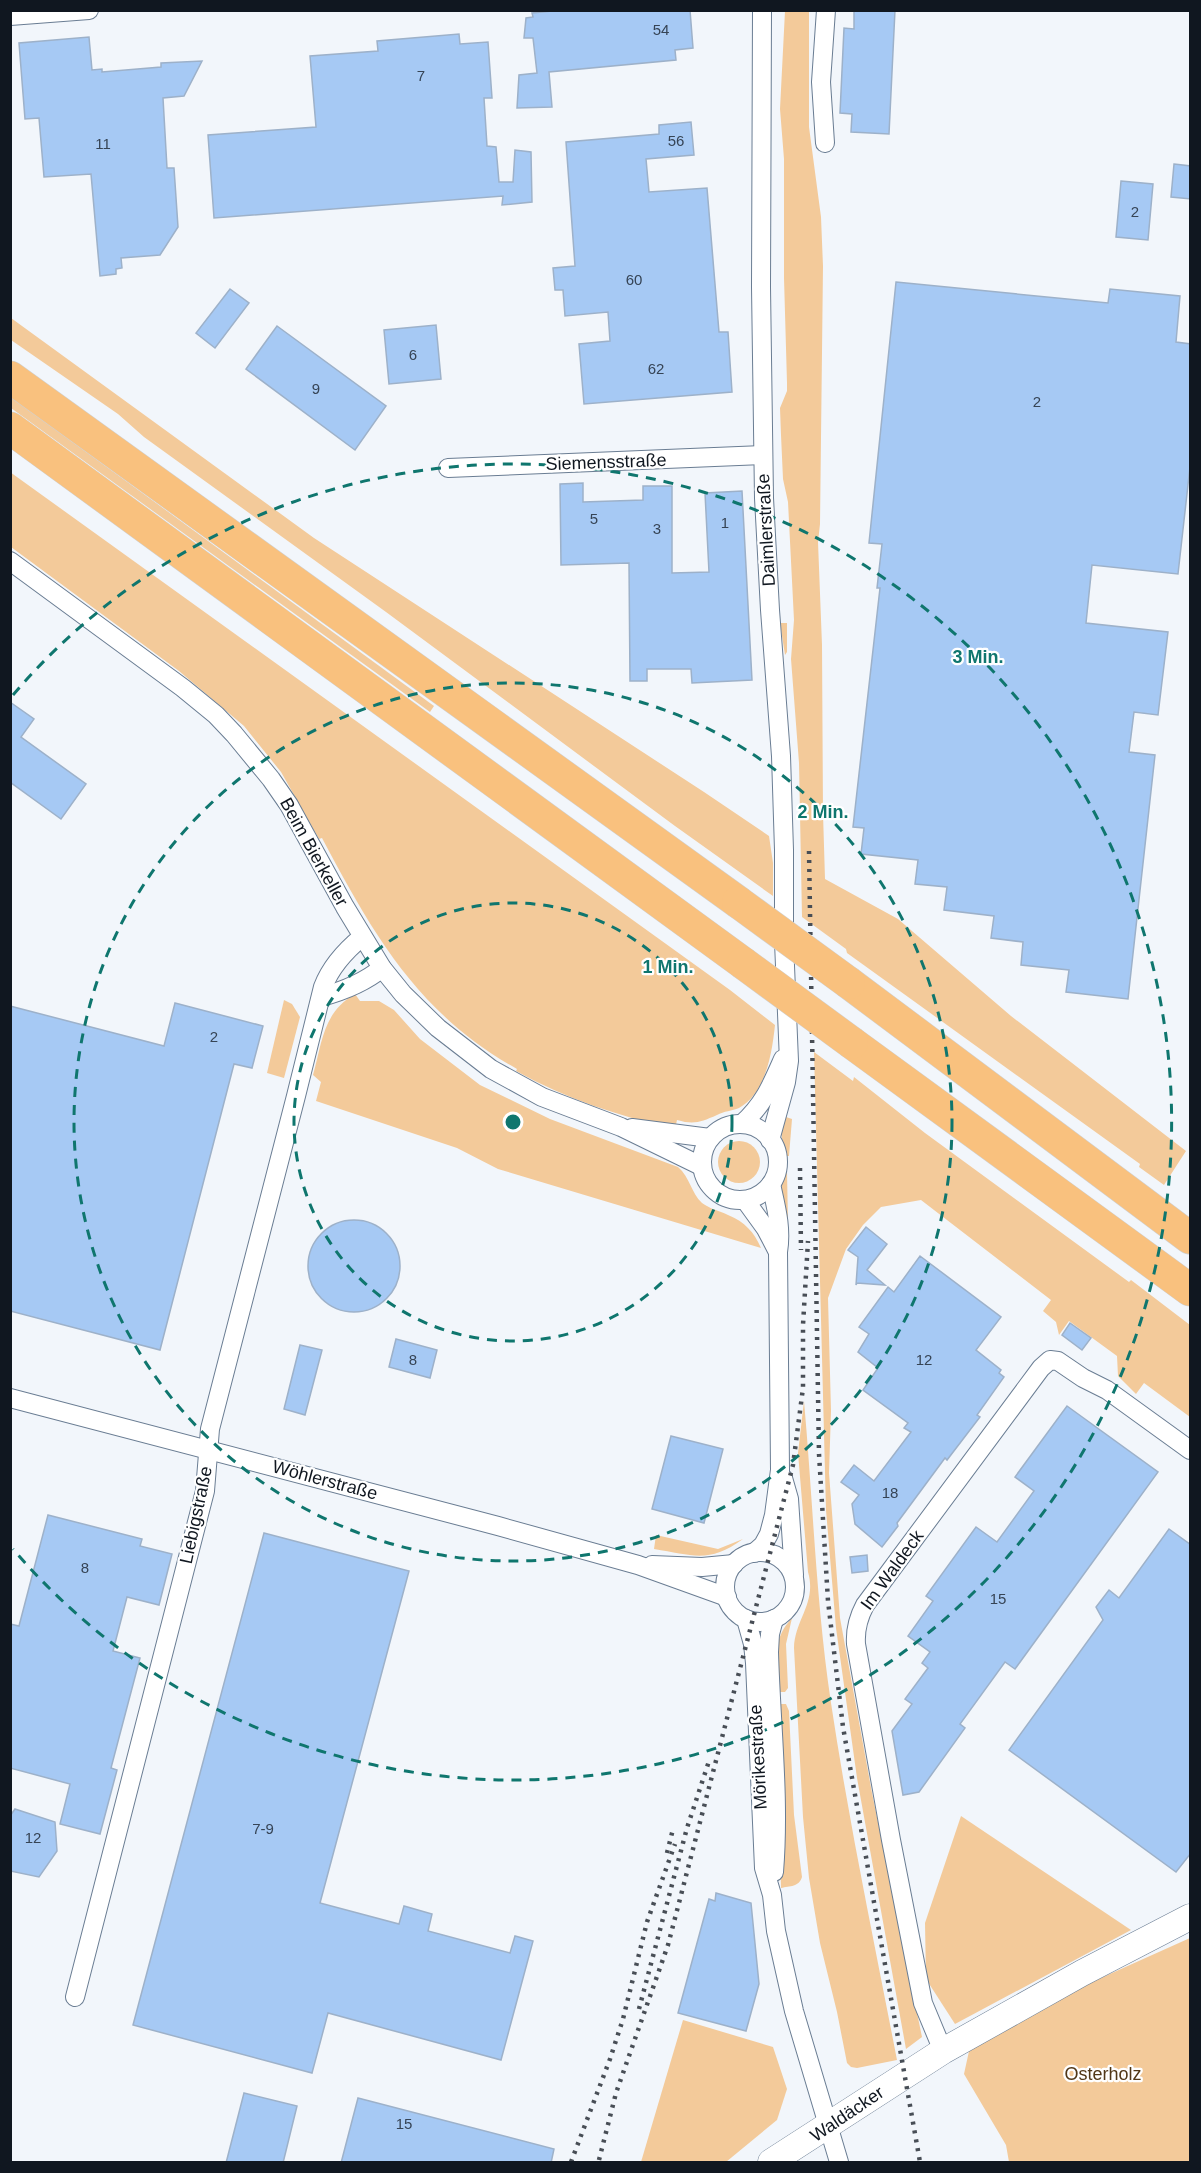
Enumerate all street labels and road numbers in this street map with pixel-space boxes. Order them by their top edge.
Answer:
street label: Siemensstraße [545,450,667,474]
street label: Daimlerstraße [753,473,779,587]
street label: Beim Bierkeller [276,794,352,910]
street label: Wöhlerstraße [270,1456,380,1504]
street label: Liebigstraße [176,1464,216,1566]
street label: Im Waldeck [856,1526,928,1614]
street label: Mörikestraße [745,1704,771,1810]
street label: Waldäcker [806,2082,888,2146]

